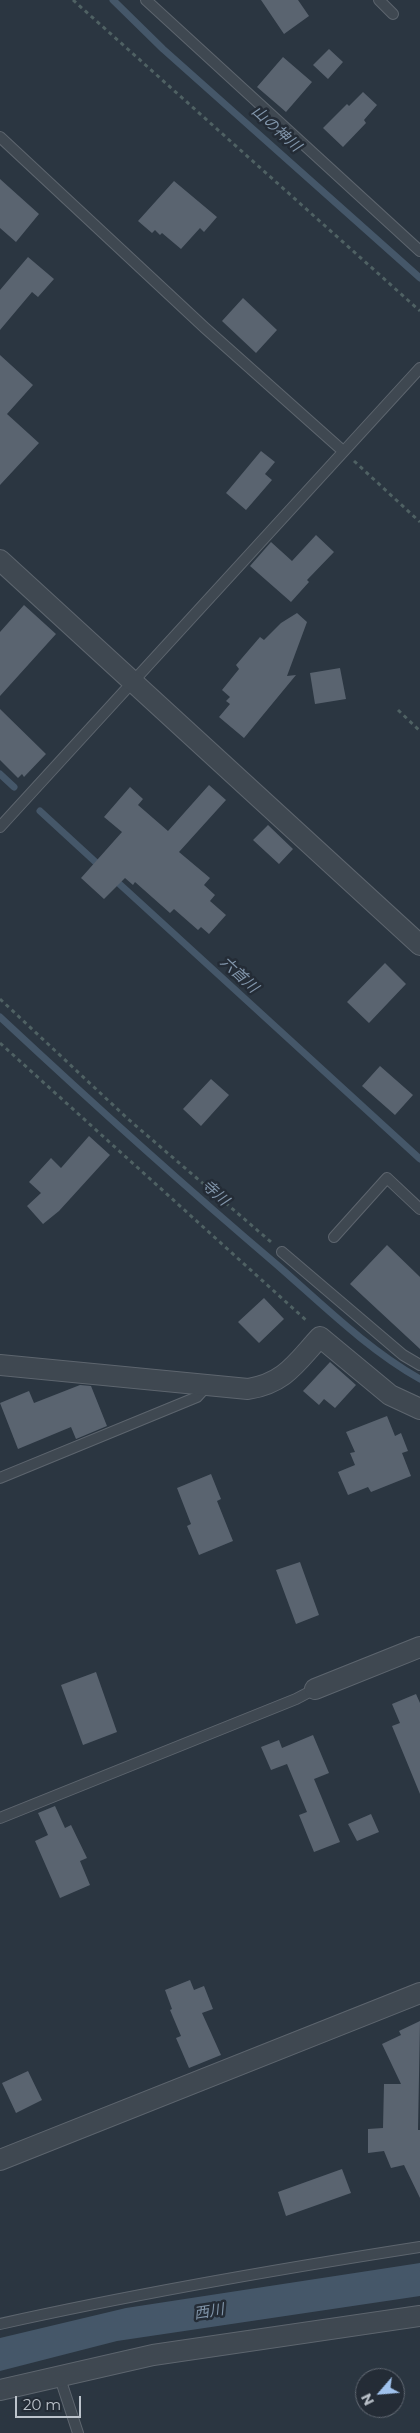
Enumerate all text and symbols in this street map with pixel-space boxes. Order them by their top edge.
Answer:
water label: 山の神川 [248,102,304,156]
water label: 六首川 [216,953,262,997]
water label: 寺川 [198,1176,232,1210]
water label: 西川 [193,2301,225,2323]
north arrow [355,2368,405,2418]
scale bar [18,2386,84,2418]
text: N [357,2390,378,2408]
text: 20 m [23,2395,61,2414]

